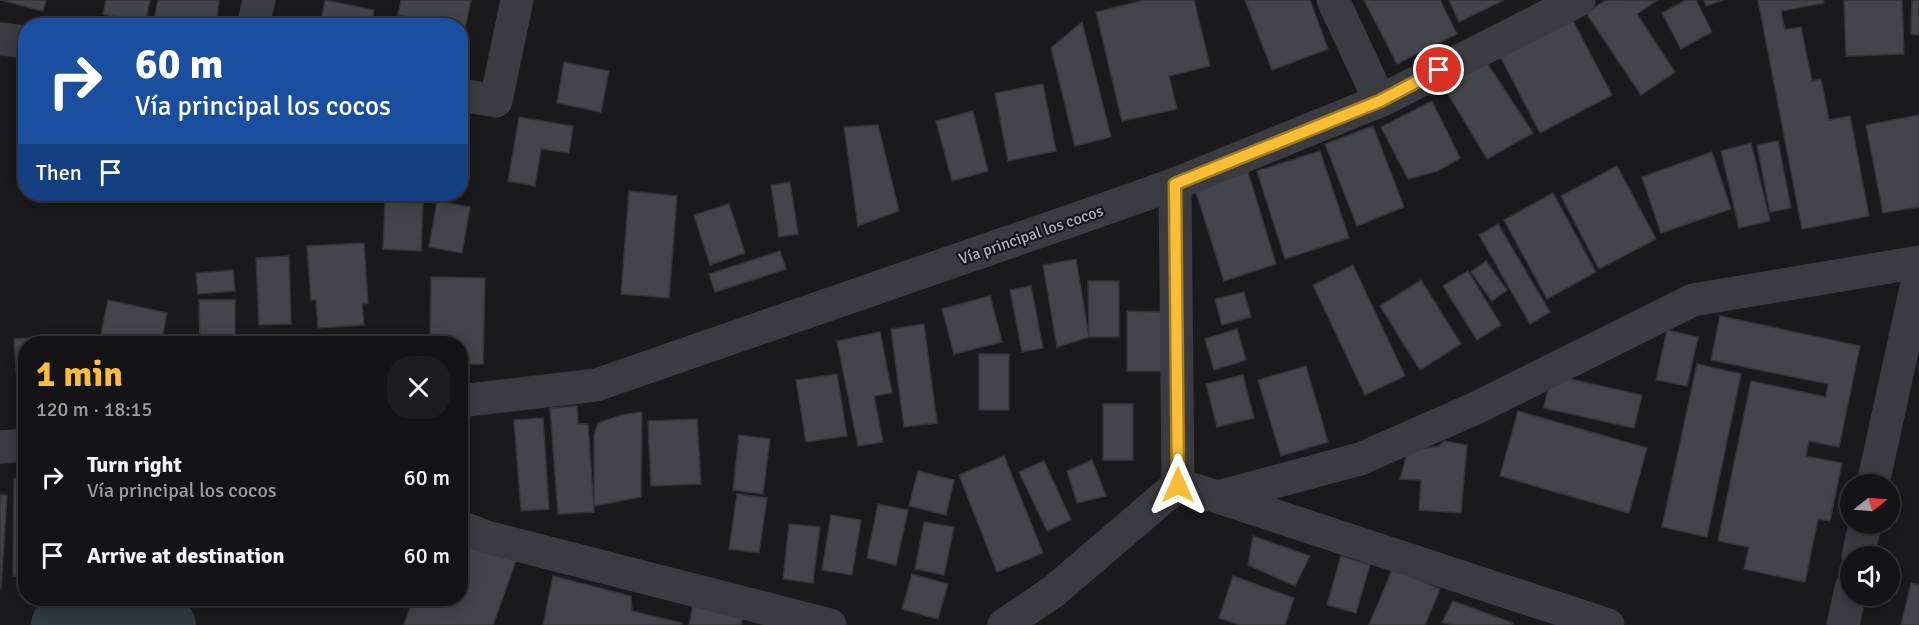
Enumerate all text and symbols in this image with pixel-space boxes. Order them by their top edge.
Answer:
text: 60 m [135,39,224,90]
icon: right [36,42,114,120]
pin [1413,44,1464,95]
icon: arrive [1422,53,1455,86]
text: Vía principal los cocos [135,90,391,123]
icon: arrive [94,156,127,189]
text: Then [36,159,82,186]
street label: Vía principal los cocos [956,201,1106,269]
text: 1 min [36,352,123,397]
button: close [387,356,450,419]
text: 120 m · 18:15 [36,397,152,422]
text: Turn right [87,451,182,478]
position arrow [1146,453,1210,517]
icon: right [36,461,69,494]
text: 60 m [404,464,450,491]
north arrow [1840,474,1900,534]
map controls [1840,474,1900,606]
text: Vía principal los cocos [87,478,277,503]
icon: arrive [36,539,69,572]
text: Arrive at destination [87,542,284,569]
text: 60 m [404,542,450,569]
button: sound [1840,546,1900,606]

